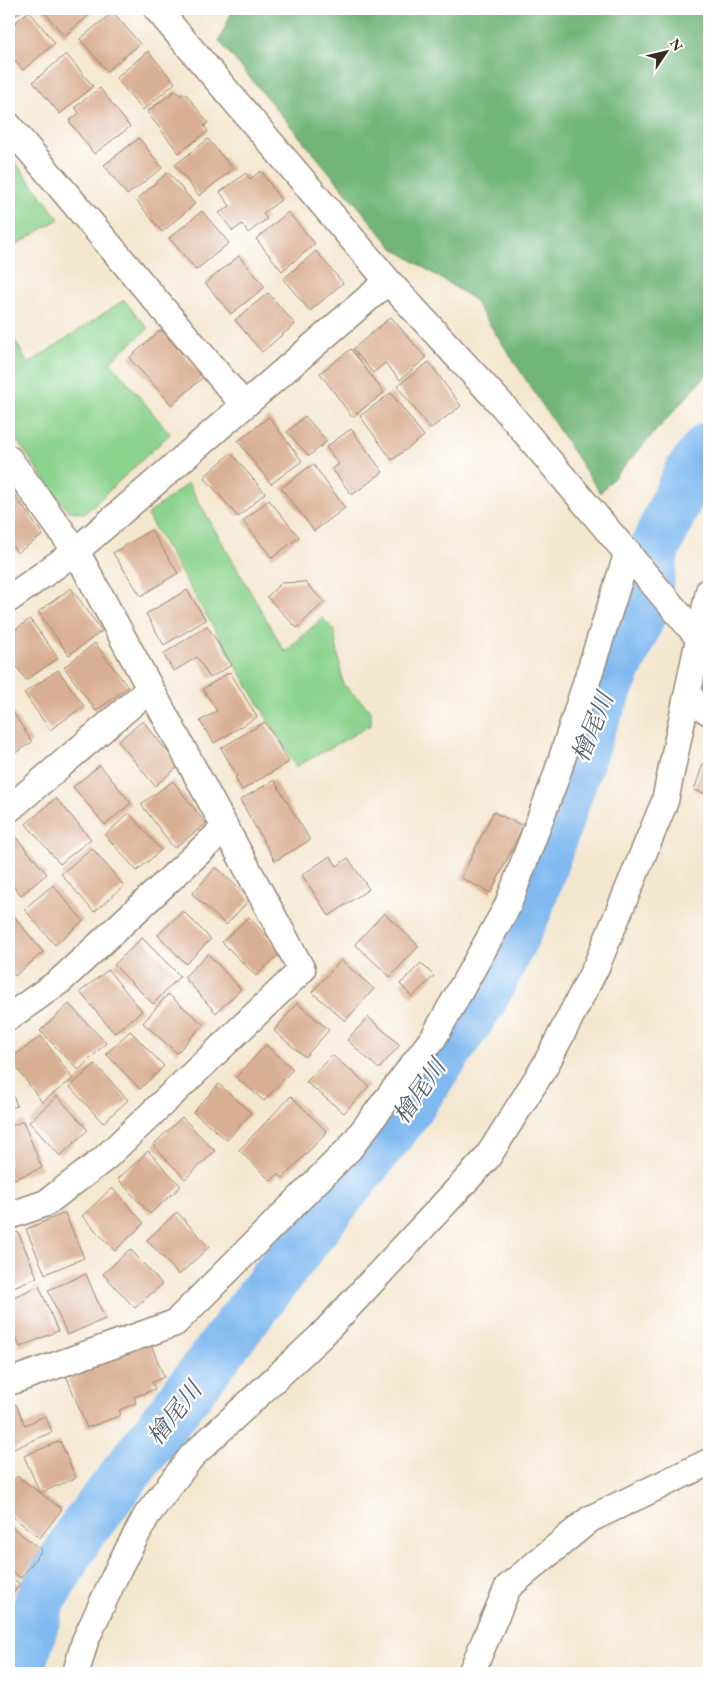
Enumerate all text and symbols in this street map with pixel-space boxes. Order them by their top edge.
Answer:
north arrow [640,28,690,78]
text: N [666,35,688,55]
water label: 檜尾川 [564,685,621,766]
water label: 檜尾川 [386,1050,454,1129]
water label: 檜尾川 [140,1373,210,1451]

